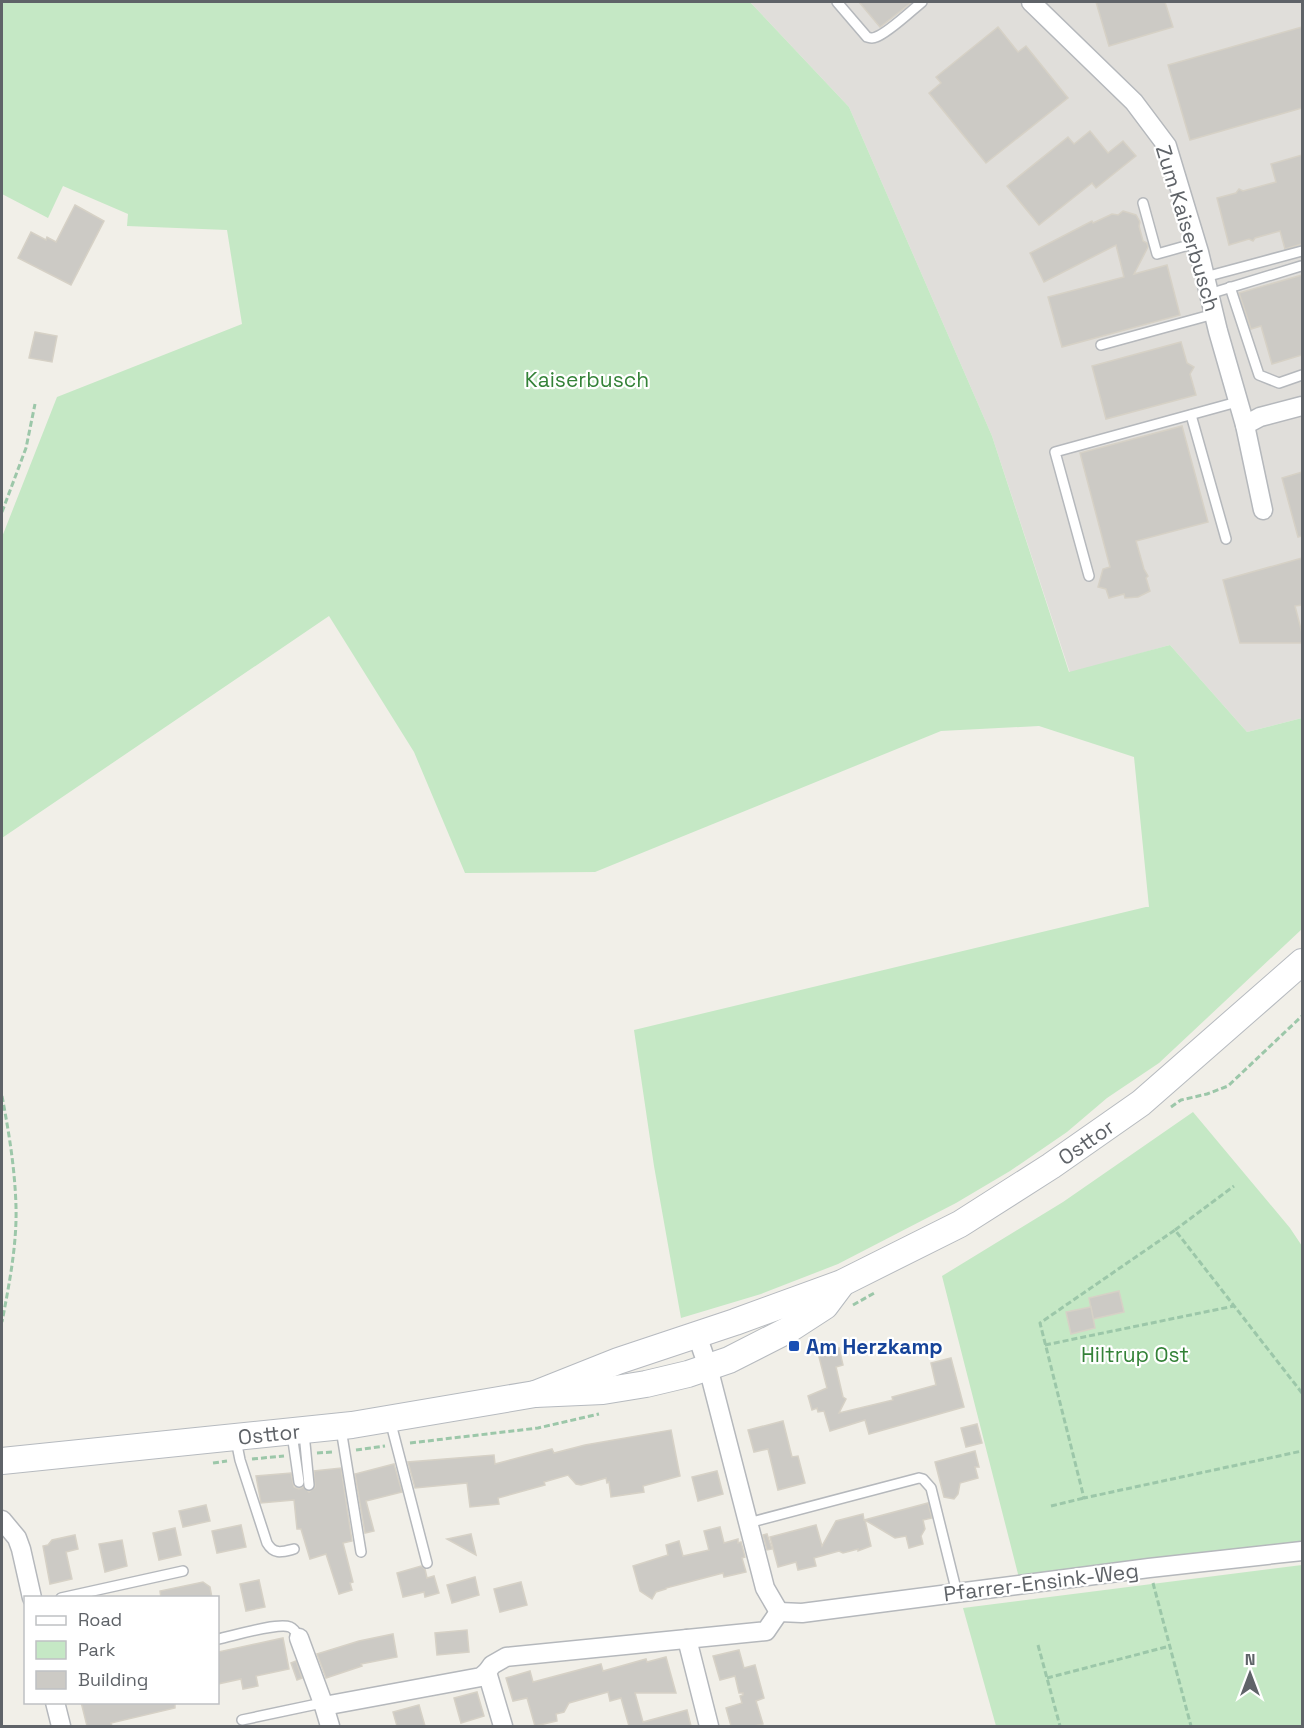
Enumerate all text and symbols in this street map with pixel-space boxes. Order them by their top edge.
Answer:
street label: Zum Kaiserbusch [1150,141,1226,315]
park label: Kaiserbusch [525,366,649,393]
street label: Osttor [1053,1113,1119,1171]
place label: Am Herzkamp [806,1333,943,1360]
marker: Am Herzkamp [787,1339,801,1353]
park label: Hiltrup Ost [1081,1341,1189,1368]
street label: Osttor [237,1417,302,1451]
street label: Pfarrer-Ensink-Weg [942,1557,1140,1607]
legend [24,1596,219,1704]
text: Road [78,1608,122,1631]
text: Park [78,1638,116,1661]
north arrow [1220,1644,1280,1704]
text: N [1245,1649,1255,1670]
text: Building [78,1668,148,1691]

